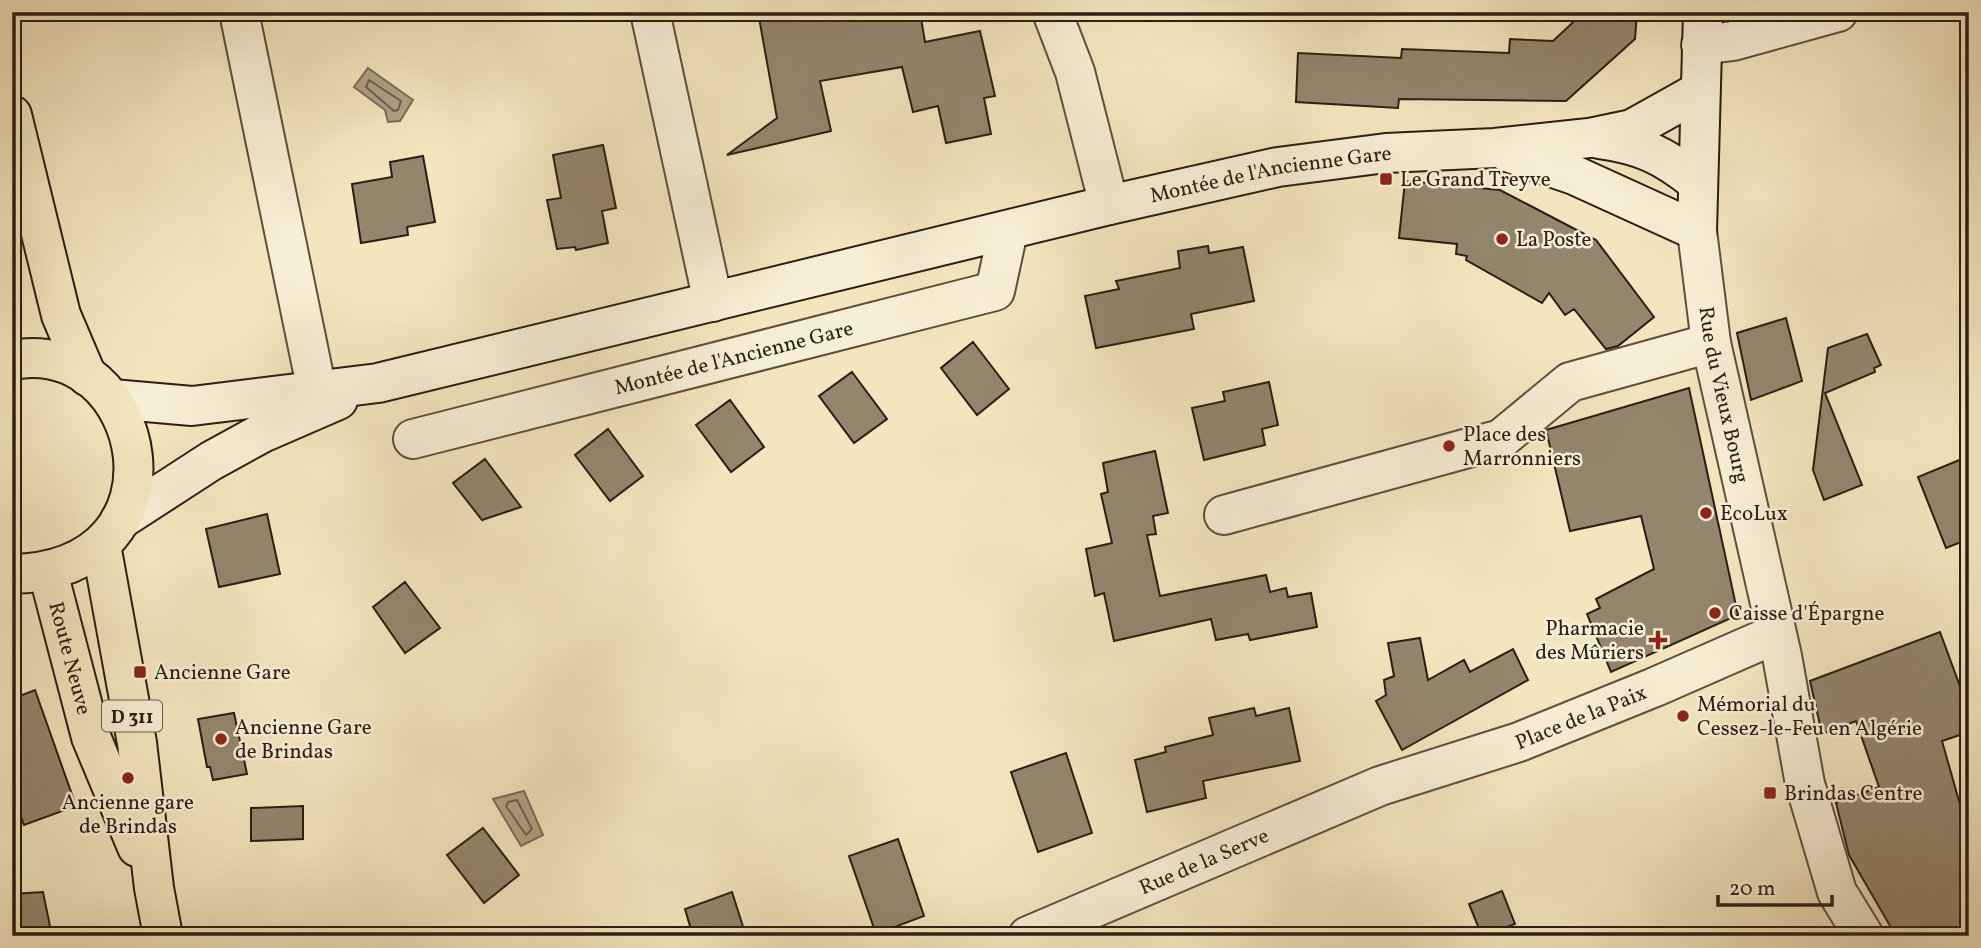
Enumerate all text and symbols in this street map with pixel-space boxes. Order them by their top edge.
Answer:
street label: Montée de l'Ancienne Gare [1147,140,1392,211]
place label: Le Grand Treyve [1400,166,1551,195]
marker: Le Grand Treyve [1378,171,1394,187]
place label: La Poste [1516,226,1592,255]
marker: La Poste [1494,231,1510,247]
street label: Rue du Vieux Bourg [1691,305,1755,486]
street label: Montée de l'Ancienne Gare [612,315,857,403]
place label: Place des Marronniers [1463,421,1581,474]
marker: Place des Marronniers [1441,438,1457,454]
place label: EcoLux [1720,500,1788,529]
marker: EcoLux [1698,505,1714,521]
street label: Route Neuve [40,599,98,718]
place label: Caisse d'Épargne [1729,600,1885,629]
marker: Caisse d'Épargne [1707,605,1723,621]
place label: Pharmacie des Mûriers [1535,615,1644,668]
marker: Pharmacie des Mûriers [1650,632,1666,648]
place label: Ancienne Gare [154,659,291,688]
marker: Ancienne Gare [132,664,148,680]
street label: Place de la Paix [1511,679,1651,758]
place label: Mémorial du Cessez-le-Feu en Algérie [1697,691,1922,744]
road number: D 311 [102,701,162,732]
marker: Mémorial du Cessez-le-Feu en Algérie [1675,708,1691,724]
place label: Ancienne Gare de Brindas [235,714,372,767]
marker: Ancienne Gare de Brindas [213,731,229,747]
marker: Ancienne gare de Brindas [120,770,136,786]
place label: Brindas Centre [1784,780,1923,809]
marker: Brindas Centre [1762,785,1778,801]
place label: Ancienne gare de Brindas [62,789,194,842]
street label: Rue de la Serve [1135,822,1274,903]
scale bar [1718,864,1832,908]
text: 20 m [1729,875,1775,904]

